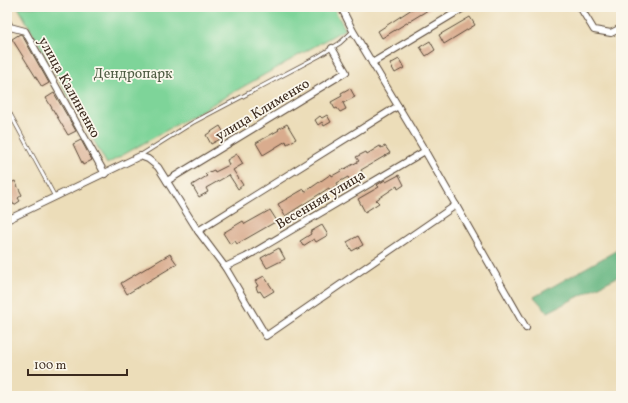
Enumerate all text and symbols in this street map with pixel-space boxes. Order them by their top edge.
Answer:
street label: улица Калиненко [33,34,104,142]
park label: Дендропарк [94,65,173,84]
street label: улица Клименко [212,75,313,146]
street label: Весенняя улица [272,166,369,235]
scale bar [28,351,127,377]
text: 100 m [34,358,67,374]

